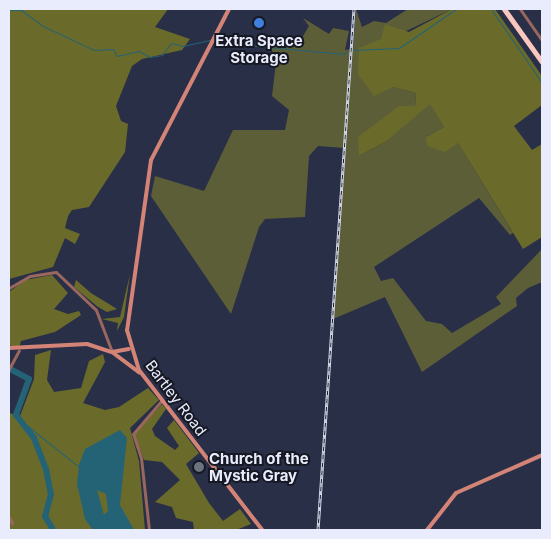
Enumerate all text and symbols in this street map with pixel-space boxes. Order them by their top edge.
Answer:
marker: Extra Space Storage [253,17,265,29]
place label: Extra Space Storage [215,31,303,66]
street label: Bartley Road [142,357,210,439]
place label: Church of the Mystic Gray [209,449,309,484]
marker: Church of the Mystic Gray [193,461,205,473]

